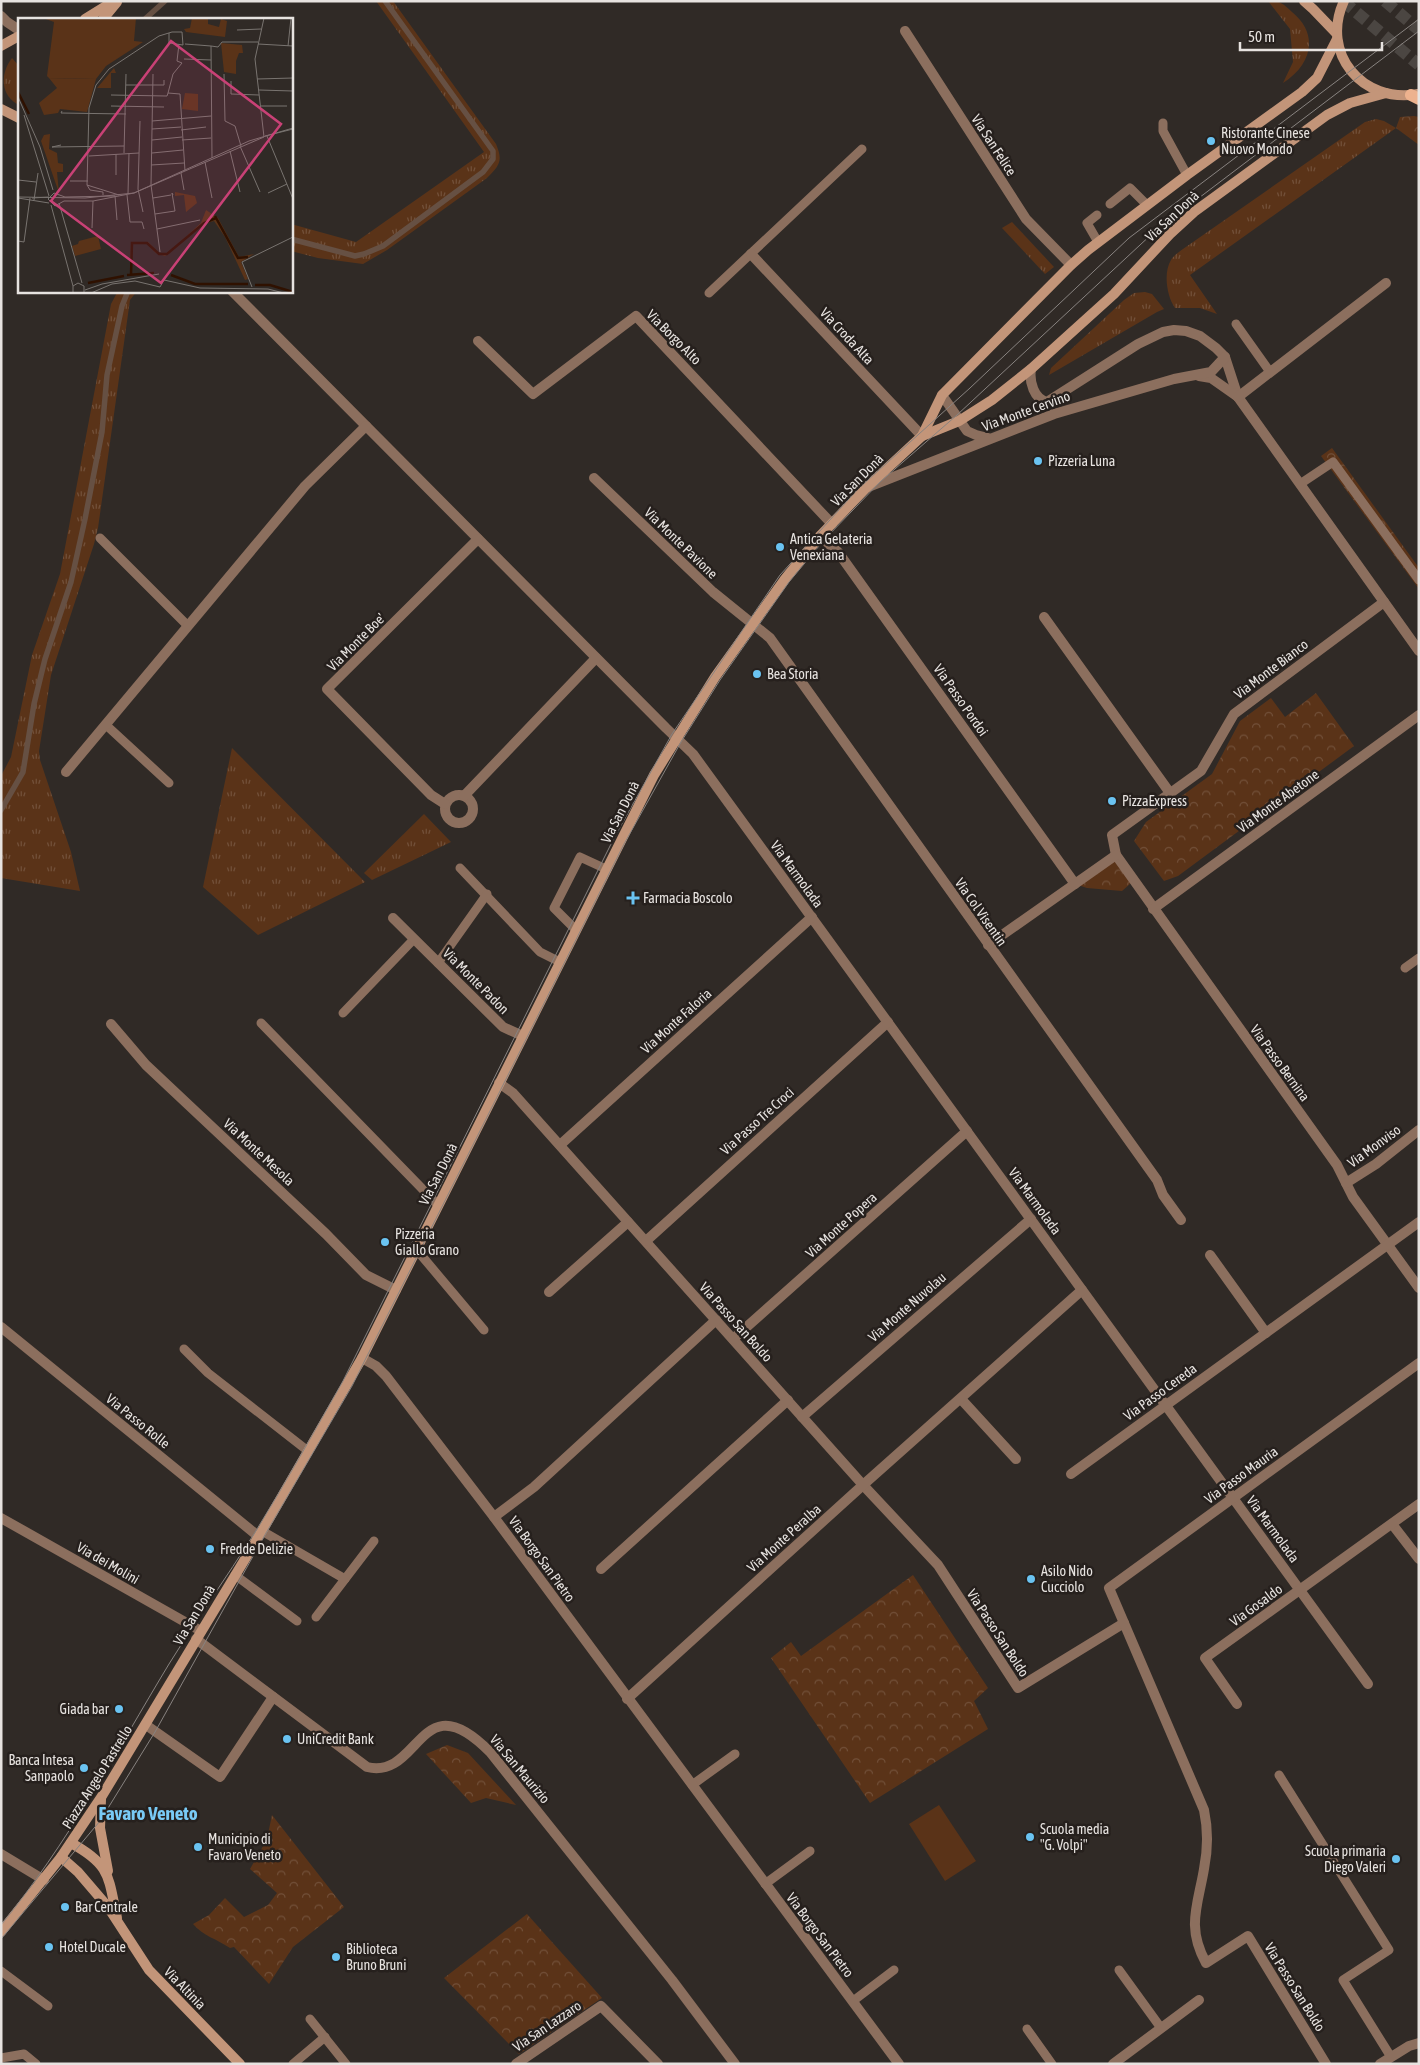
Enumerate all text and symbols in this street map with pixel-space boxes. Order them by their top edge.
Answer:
inset map [18,18,292,292]
scale bar [1240,20,1382,52]
text: 50 m [1248,28,1275,45]
street label: Via San Felice [968,111,1020,179]
place label: Ristorante Cinese Nuovo Mondo [1221,125,1310,157]
marker: Ristorante Cinese Nuovo Mondo [1205,135,1217,147]
street label: Via San Donà [1142,187,1202,245]
street label: Via Croda Alta [817,304,877,368]
street label: Via Borgo Alto [643,306,705,368]
street label: Via Monte Cervino [980,388,1072,434]
street label: Via San Donà [828,451,886,509]
place label: Pizzeria Luna [1048,453,1115,469]
marker: Pizzeria Luna [1032,455,1044,467]
street label: Via Monte Pavione [641,504,721,582]
place label: Antica Gelateria Venexiana [790,531,873,563]
marker: Antica Gelateria Venexiana [774,541,786,553]
street label: Via Monte Boe' [324,610,388,674]
street label: Via Monte Bianco [1231,636,1311,702]
street label: Via Passo Pordoi [930,661,992,739]
place label: Bea Storia [767,666,819,682]
marker: Bea Storia [751,668,763,680]
street label: Via Monte Abetone [1234,766,1322,836]
street label: Via San Donà [598,778,642,846]
place label: PizzaExpress [1122,793,1187,809]
marker: PizzaExpress [1106,795,1118,807]
street label: Via Marmolada [767,838,827,910]
street label: Via Col Visentin [952,875,1010,949]
place label: Farmacia Boscolo [643,890,733,906]
marker: Farmacia Boscolo [627,892,639,904]
street label: Via Monte Padon [440,945,512,1017]
street label: Via Monte Faloria [637,985,715,1057]
street label: Via Passo Bernina [1247,1022,1313,1104]
street label: Via Passo Tre Croci [717,1084,797,1158]
street label: Via Monte Mesola [220,1115,298,1189]
street label: Via Monviso [1344,1121,1404,1171]
street label: Via San Donà [416,1140,460,1208]
street label: Via Marmolada [1005,1165,1065,1237]
street label: Via Monte Popera [802,1189,880,1261]
place label: Pizzeria Giallo Grano [395,1226,459,1258]
marker: Pizzeria Giallo Grano [379,1236,391,1248]
street label: Via Monte Nuvolau [865,1269,949,1345]
street label: Via Passo San Boldo [696,1279,776,1365]
street label: Via Passo Cereda [1120,1360,1200,1424]
street label: Via Passo Rolle [103,1390,173,1452]
street label: Via Passo Mauria [1201,1443,1281,1507]
street label: Via Marmolada [1243,1493,1303,1565]
street label: Via Monte Peralba [744,1501,824,1575]
street label: Via Borgo San Pietro [506,1513,578,1605]
street label: Via dei Molini [74,1539,142,1587]
place label: Fredde Delizie [220,1541,293,1557]
marker: Fredde Delizie [204,1543,216,1555]
place label: Asilo Nido Cucciolo [1041,1563,1093,1595]
marker: Asilo Nido Cucciolo [1025,1573,1037,1585]
street label: Via Gosaldo [1227,1581,1285,1629]
street label: Via San Donà [170,1582,218,1648]
street label: Via Passo San Boldo [964,1586,1032,1680]
place label: Giada bar [60,1701,110,1717]
marker: Giada bar [113,1703,125,1715]
street label: Piazza Angelo Pastrello [59,1722,135,1832]
place label: UniCredit Bank [297,1731,374,1747]
street label: Via San Maurizio [487,1732,553,1806]
marker: UniCredit Bank [281,1733,293,1745]
place label: Banca Intesa Sanpaolo [8,1752,74,1784]
marker: Banca Intesa Sanpaolo [78,1762,90,1774]
district label: Favaro Veneto [98,1802,198,1824]
place label: Scuola media "G. Volpi" [1040,1821,1109,1853]
place label: Municipio di Favaro Veneto [208,1831,281,1863]
marker: Scuola media "G. Volpi" [1024,1831,1036,1843]
marker: Municipio di Favaro Veneto [192,1841,204,1853]
place label: Scuola primaria Diego Valeri [1305,1843,1386,1875]
marker: Scuola primaria Diego Valeri [1390,1853,1402,1865]
street label: Via Borgo San Pietro [783,1890,857,1980]
place label: Bar Centrale [75,1899,138,1915]
marker: Bar Centrale [59,1901,71,1913]
place label: Hotel Ducale [59,1939,126,1955]
street label: Via Passo San Boldo [1261,1940,1329,2034]
marker: Hotel Ducale [43,1941,55,1953]
place label: Biblioteca Bruno Bruni [346,1941,406,1973]
marker: Biblioteca Bruno Bruni [330,1951,342,1963]
street label: Via Altinia [161,1963,209,2013]
street label: Via San Lazzaro [510,1997,584,2055]

